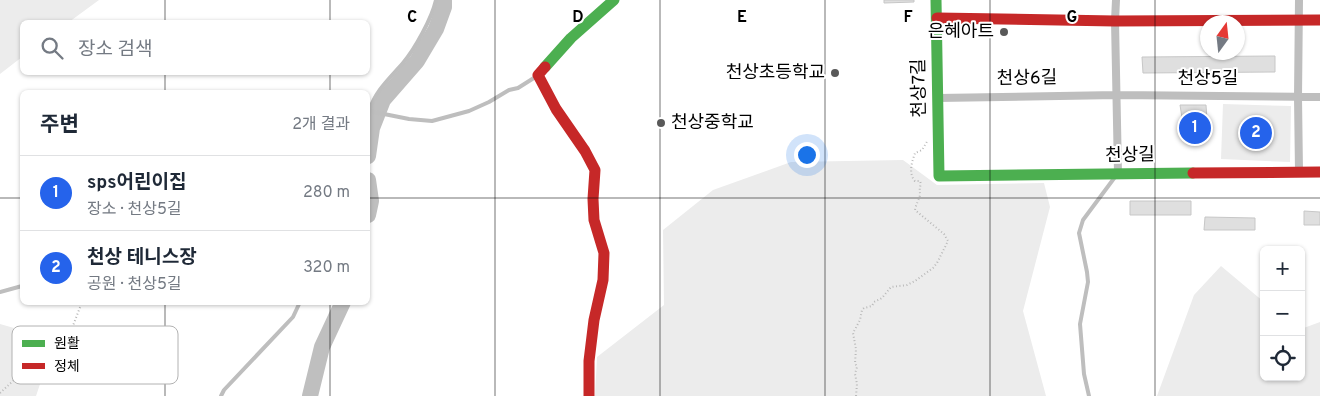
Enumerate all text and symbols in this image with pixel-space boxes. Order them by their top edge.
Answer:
text: C [407,8,417,28]
text: D [572,8,584,28]
text: E [737,8,747,28]
text: F [903,8,913,28]
text: G [1067,8,1077,28]
north arrow [1200,15,1245,60]
search box [20,20,370,75]
place label: 은혜아트 [928,21,994,44]
marker: 은혜아트 [998,26,1010,38]
icon: search [38,34,66,62]
text: 장소 검색 [78,38,152,62]
street label: 천상7길 [908,58,932,118]
place label: 천상초등학교 [726,62,825,85]
marker: 천상초등학교 [829,67,841,79]
street label: 천상6길 [997,67,1057,91]
street label: 천상5길 [1178,68,1238,91]
pin: 1 [1179,109,1211,147]
text: 주변 [40,112,79,139]
place label: 천상중학교 [671,112,754,135]
pin: 2 [1240,114,1272,152]
text: 2개 결과 [292,115,350,135]
marker: 천상중학교 [655,117,667,129]
your location [794,142,820,168]
street label: 천상길 [1105,144,1155,168]
text: sps어린이집 [87,171,186,195]
text: 1 [53,183,59,203]
text: 280 m [303,183,350,203]
text: 장소 · 천상5길 [87,200,182,220]
text: 천상 테니스장 [87,246,197,270]
map controls [1260,246,1305,381]
button: + [1260,246,1305,291]
text: 2 [51,258,61,278]
text: 320 m [303,258,350,278]
text: 공원 · 천상5길 [87,275,182,295]
button: − [1260,291,1305,336]
legend [12,326,178,384]
text: 원활 [54,336,80,353]
button: locate [1260,336,1305,381]
text: 정체 [54,359,80,376]

